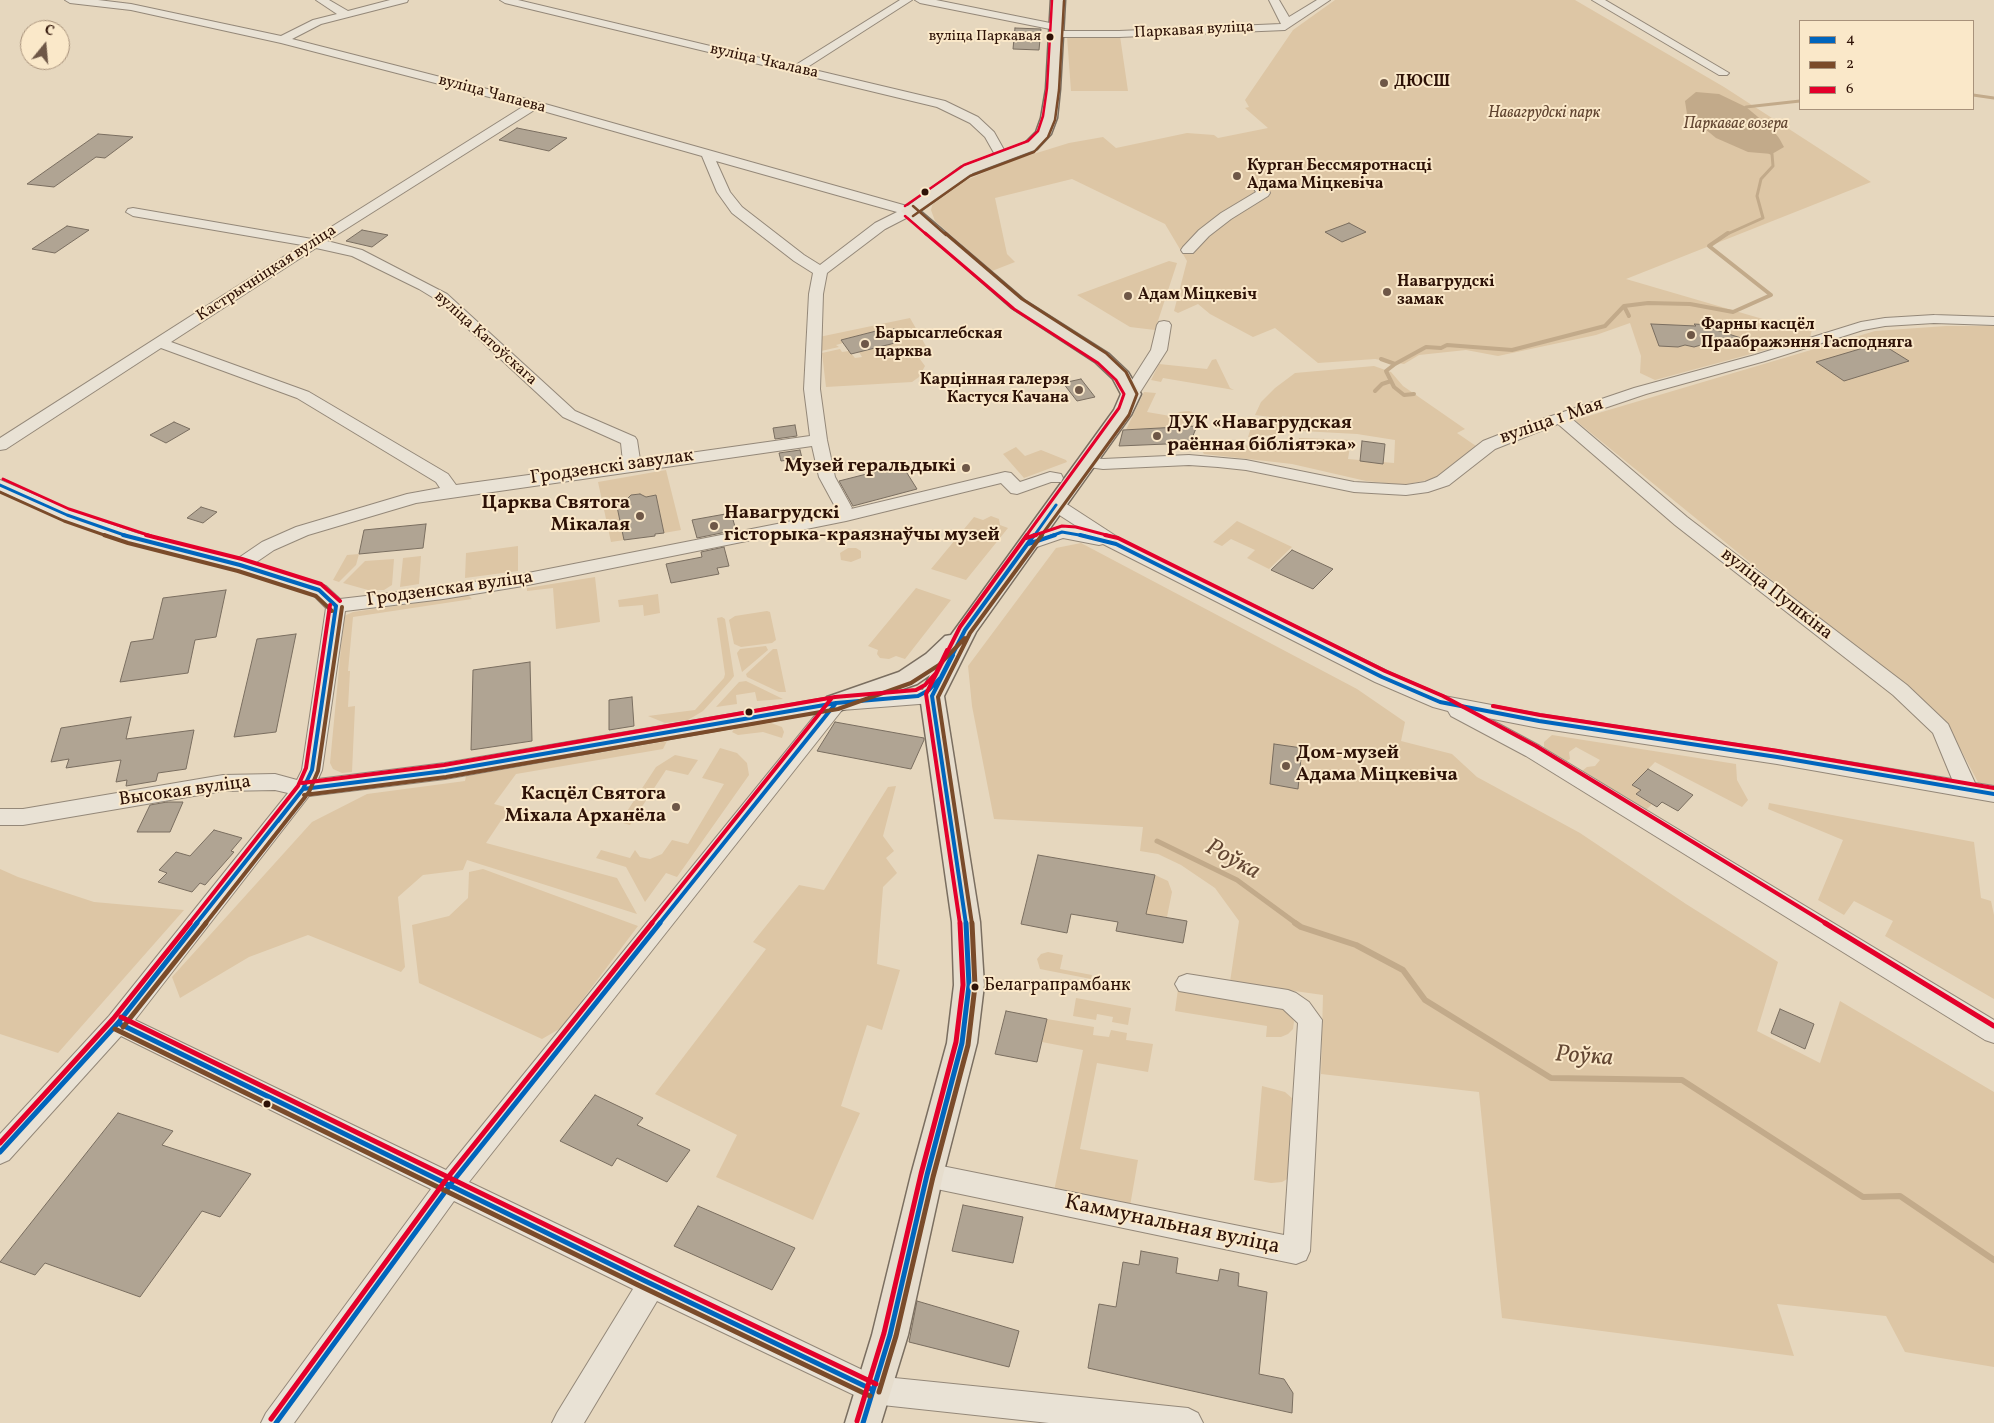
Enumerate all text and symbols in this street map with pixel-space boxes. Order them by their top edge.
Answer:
street label: Паркавая вуліца [1134,18,1254,44]
north arrow [20,20,70,70]
legend [1799,20,1974,110]
text: С [42,21,56,42]
place label: вуліца Паркавая [929,28,1041,46]
text: 4 [1846,29,1855,50]
marker: вуліца Паркавая [1045,32,1055,42]
street label: вуліца Чкалава [708,40,820,84]
text: 2 [1846,54,1854,75]
street label: вуліца Чапаева [436,71,548,119]
place label: ДЮСШ [1394,73,1450,93]
marker: ДЮСШ [1378,77,1390,89]
text: 6 [1846,79,1854,100]
park label: Навагрудскі парк [1488,104,1600,124]
water label: Паркавае возера [1684,115,1788,135]
place label: Курган Бессмяротнасці Адама Міцкевіча [1247,157,1432,195]
marker: Курган Бессмяротнасці Адама Міцкевіча [1231,170,1243,182]
unlabelled marker [920,187,930,197]
street label: Кастрычніцкая вуліца [194,222,340,326]
place label: Навагрудскі замак [1397,273,1495,311]
place label: Адам Міцкевіч [1138,286,1257,306]
marker: Навагрудскі замак [1381,286,1393,298]
street label: вуліца Катоўскага [430,288,540,390]
marker: Адам Міцкевіч [1122,290,1134,302]
place label: Фарны касцёл Праабражэння Гасподняга [1701,316,1913,354]
place label: Барысаглебская царква [875,325,1002,363]
marker: Фарны касцёл Праабражэння Гасподняга [1685,329,1697,341]
marker: Барысаглебская царква [859,338,871,350]
place label: Карцінная галерэя Кастуся Качана [920,371,1069,409]
marker: Карцінная галерэя Кастуся Качана [1073,384,1085,396]
street label: вуліца 1 Мая [1497,394,1607,450]
place label: ДУК «Навагрудская раённая бібліятэка» [1167,414,1356,458]
marker: ДУК «Навагрудская раённая бібліятэка» [1151,430,1163,442]
street label: Гродзенскі завулак [529,445,695,491]
place label: Музей геральдыкі [784,457,956,479]
marker: Музей геральдыкі [960,462,972,474]
place label: Царква Святога Мікалая [482,494,630,538]
place label: Навагрудскі гісторыка-краязнаўчы музей [724,504,1000,548]
marker: Царква Святога Мікалая [634,510,646,522]
marker: Навагрудскі гісторыка-краязнаўчы музей [708,520,720,532]
street label: вуліца Пушкіна [1715,544,1837,646]
street label: Гродзенская вуліца [365,567,535,613]
unlabelled marker [744,707,754,717]
place label: Дом-музей Адама Міцкевіча [1296,744,1458,788]
marker: Дом-музей Адама Міцкевіча [1280,760,1292,772]
street label: Высокая вуліца [118,771,252,813]
place label: Касцёл Святога Міхала Арханёла [505,785,666,829]
marker: Касцёл Святога Міхала Арханёла [670,801,682,813]
water label: Роўка [1199,834,1265,888]
place label: Белаграпрамбанк [984,976,1131,998]
marker: Белаграпрамбанк [970,982,980,992]
water label: Роўка [1554,1042,1614,1074]
unlabelled marker [262,1099,272,1109]
street label: Каммунальная вуліца [1062,1190,1282,1262]

